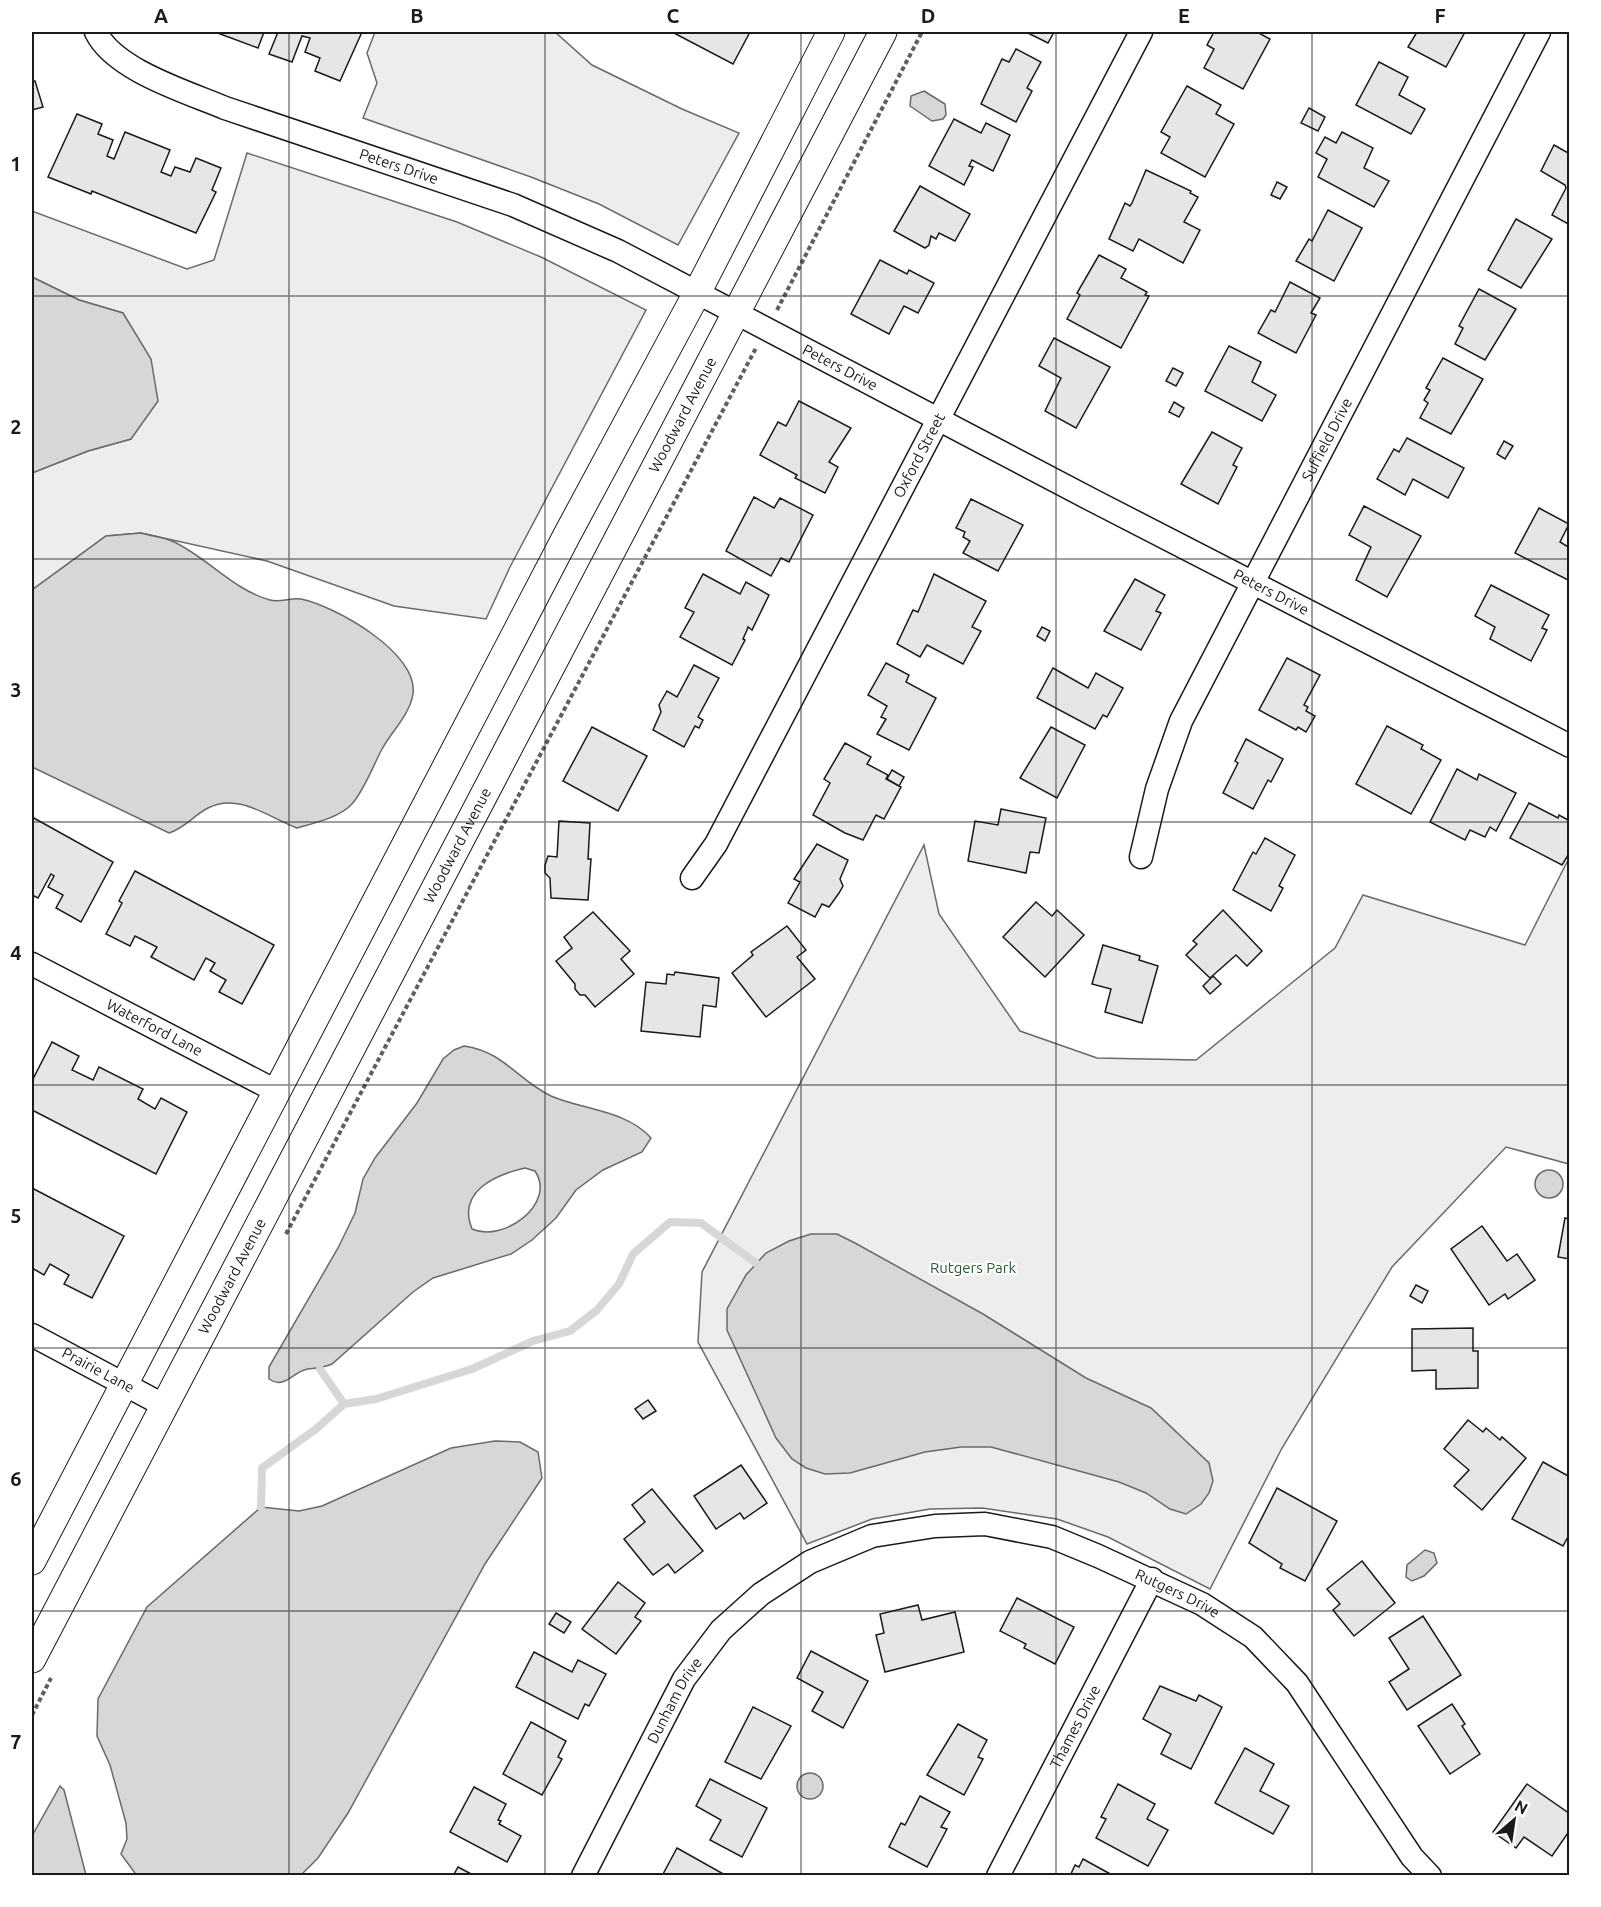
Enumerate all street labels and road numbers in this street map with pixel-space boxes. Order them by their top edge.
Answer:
street label: Peters Drive [357,145,441,187]
street label: Peters Drive [800,341,881,394]
street label: Woodward Avenue [645,354,719,475]
street label: Suffield Drive [1298,395,1355,484]
street label: Oxford Street [890,410,948,501]
street label: Peters Drive [1231,565,1312,618]
street label: Woodward Avenue [420,785,494,906]
street label: Waterford Lane [104,995,205,1059]
street label: Woodward Avenue [195,1215,269,1337]
street label: Prairie Lane [59,1344,137,1396]
street label: Rutgers Drive [1133,1565,1223,1621]
street label: Dunham Drive [643,1654,705,1746]
street label: Thames Drive [1046,1682,1103,1771]

